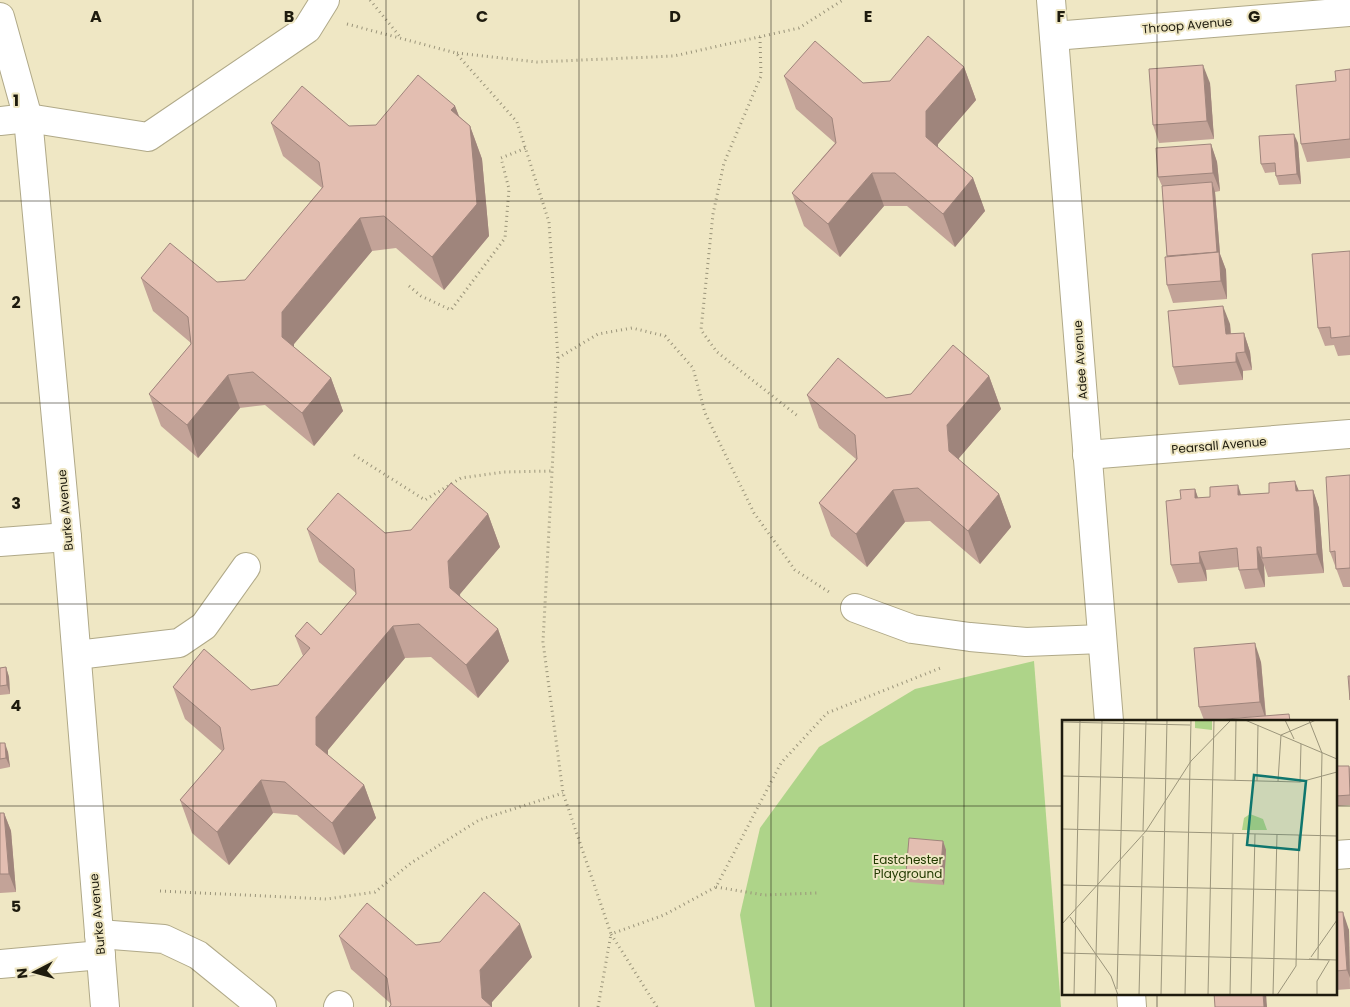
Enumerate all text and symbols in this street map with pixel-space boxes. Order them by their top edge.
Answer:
text: A [90,5,102,28]
text: B [284,5,294,28]
text: C [476,5,488,28]
text: D [669,5,681,28]
text: E [864,5,872,28]
text: F [1057,5,1066,28]
text: G [1248,5,1260,28]
street label: Throop Avenue [1141,13,1233,37]
text: 1 [13,89,19,112]
text: 2 [11,291,21,314]
street label: Adee Avenue [1069,320,1091,400]
street label: Pearsall Avenue [1171,432,1267,458]
street label: Burke Avenue [53,469,77,551]
text: 3 [11,492,21,515]
text: 4 [11,694,22,717]
inset map [1062,720,1338,994]
park label: Eastchester Playground [873,851,943,882]
street label: Burke Avenue [85,873,109,955]
text: 5 [11,895,21,918]
north arrow [10,947,60,997]
text: N [12,967,33,980]

